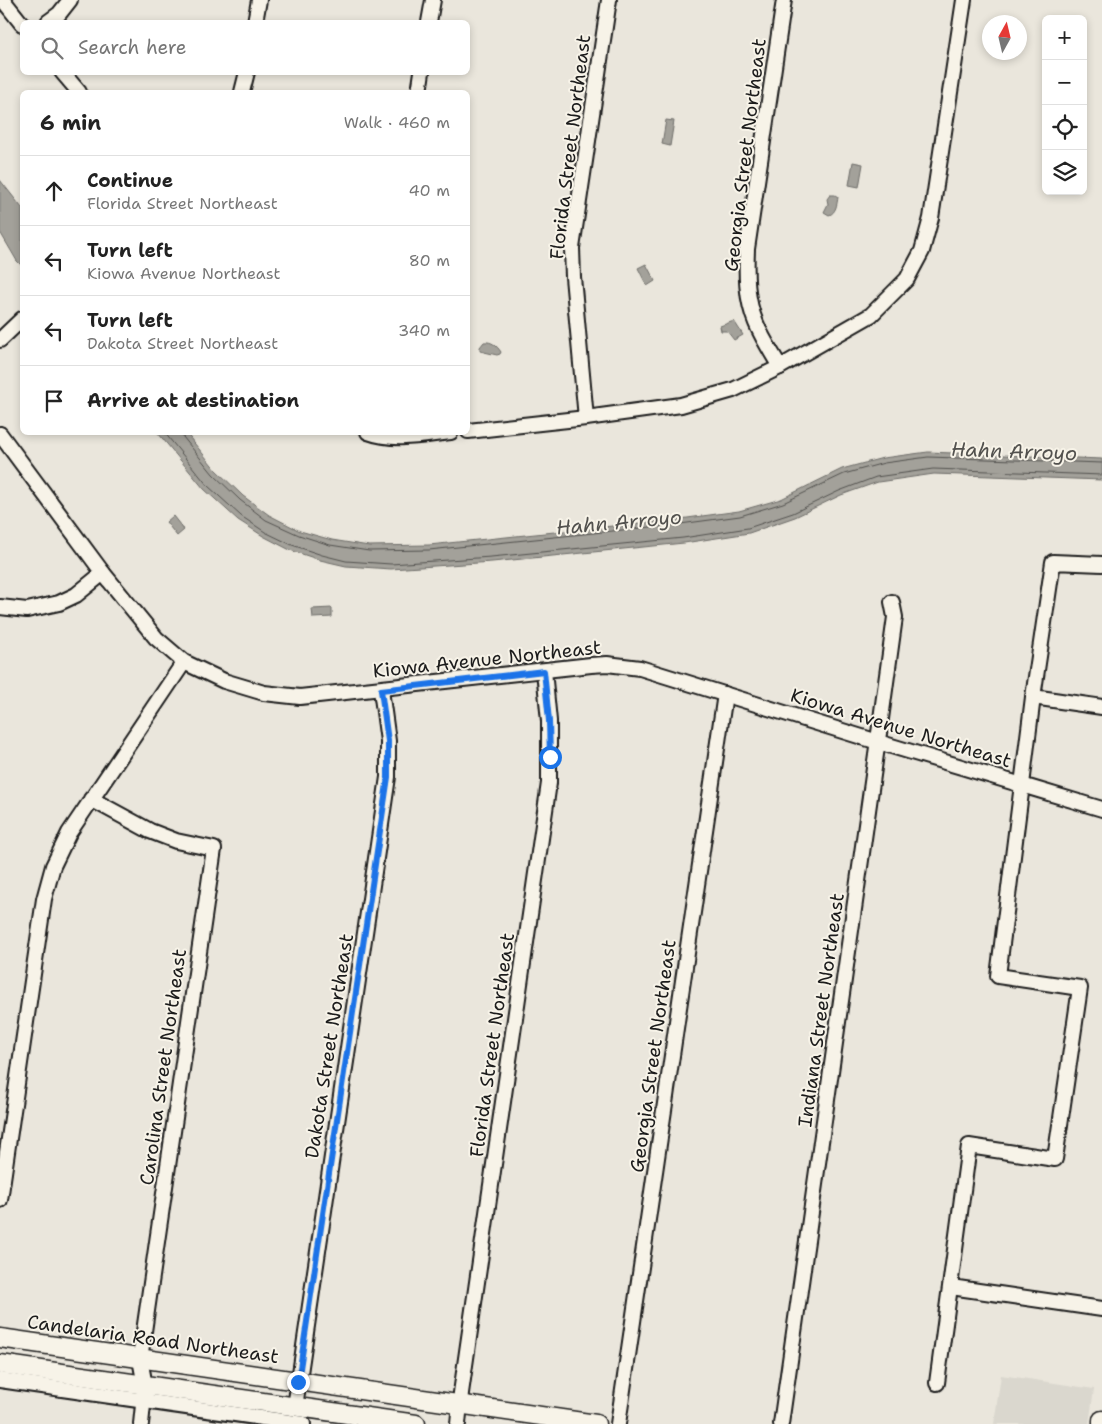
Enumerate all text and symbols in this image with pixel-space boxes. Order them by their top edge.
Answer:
north arrow [982,15,1027,60]
map controls [1042,15,1087,195]
button: + [1042,15,1087,60]
search box [20,20,470,75]
street label: Florida Street Northeast [544,33,596,261]
icon: search [38,34,66,62]
text: Search here [78,35,187,60]
street label: Georgia Street Northeast [718,37,772,273]
button: − [1042,60,1087,105]
button: locate [1042,105,1087,150]
text: 6 min [40,109,101,137]
text: Walk · 460 m [344,112,450,133]
button: layers [1042,150,1087,195]
text: Continue [87,168,173,193]
icon: ahead [40,177,68,205]
text: 40 m [408,180,450,201]
text: Florida Street Northeast [87,193,278,214]
text: Turn left [87,238,173,263]
icon: left [40,247,68,275]
text: 80 m [409,250,450,271]
text: Kiowa Avenue Northeast [87,263,280,284]
text: Turn left [87,308,173,333]
icon: left [40,317,68,345]
text: 340 m [398,320,450,341]
text: Dakota Street Northeast [87,333,278,354]
icon: arrive [40,387,68,415]
text: Arrive at destination [87,388,299,413]
water label: Hahn Arroyo [951,436,1077,466]
water label: Hahn Arroyo [555,504,683,540]
street label: Kiowa Avenue Northeast [371,635,603,683]
street label: Kiowa Avenue Northeast [788,682,1014,774]
route start [539,746,562,769]
street label: Indiana Street Northeast [792,891,850,1129]
street label: Florida Street Northeast [464,931,520,1159]
street label: Dakota Street Northeast [299,932,359,1160]
street label: Georgia Street Northeast [624,938,682,1174]
street label: Carolina Street Northeast [134,947,192,1187]
street label: Candelaria Road Northeast [26,1309,280,1369]
route end [287,1371,310,1394]

